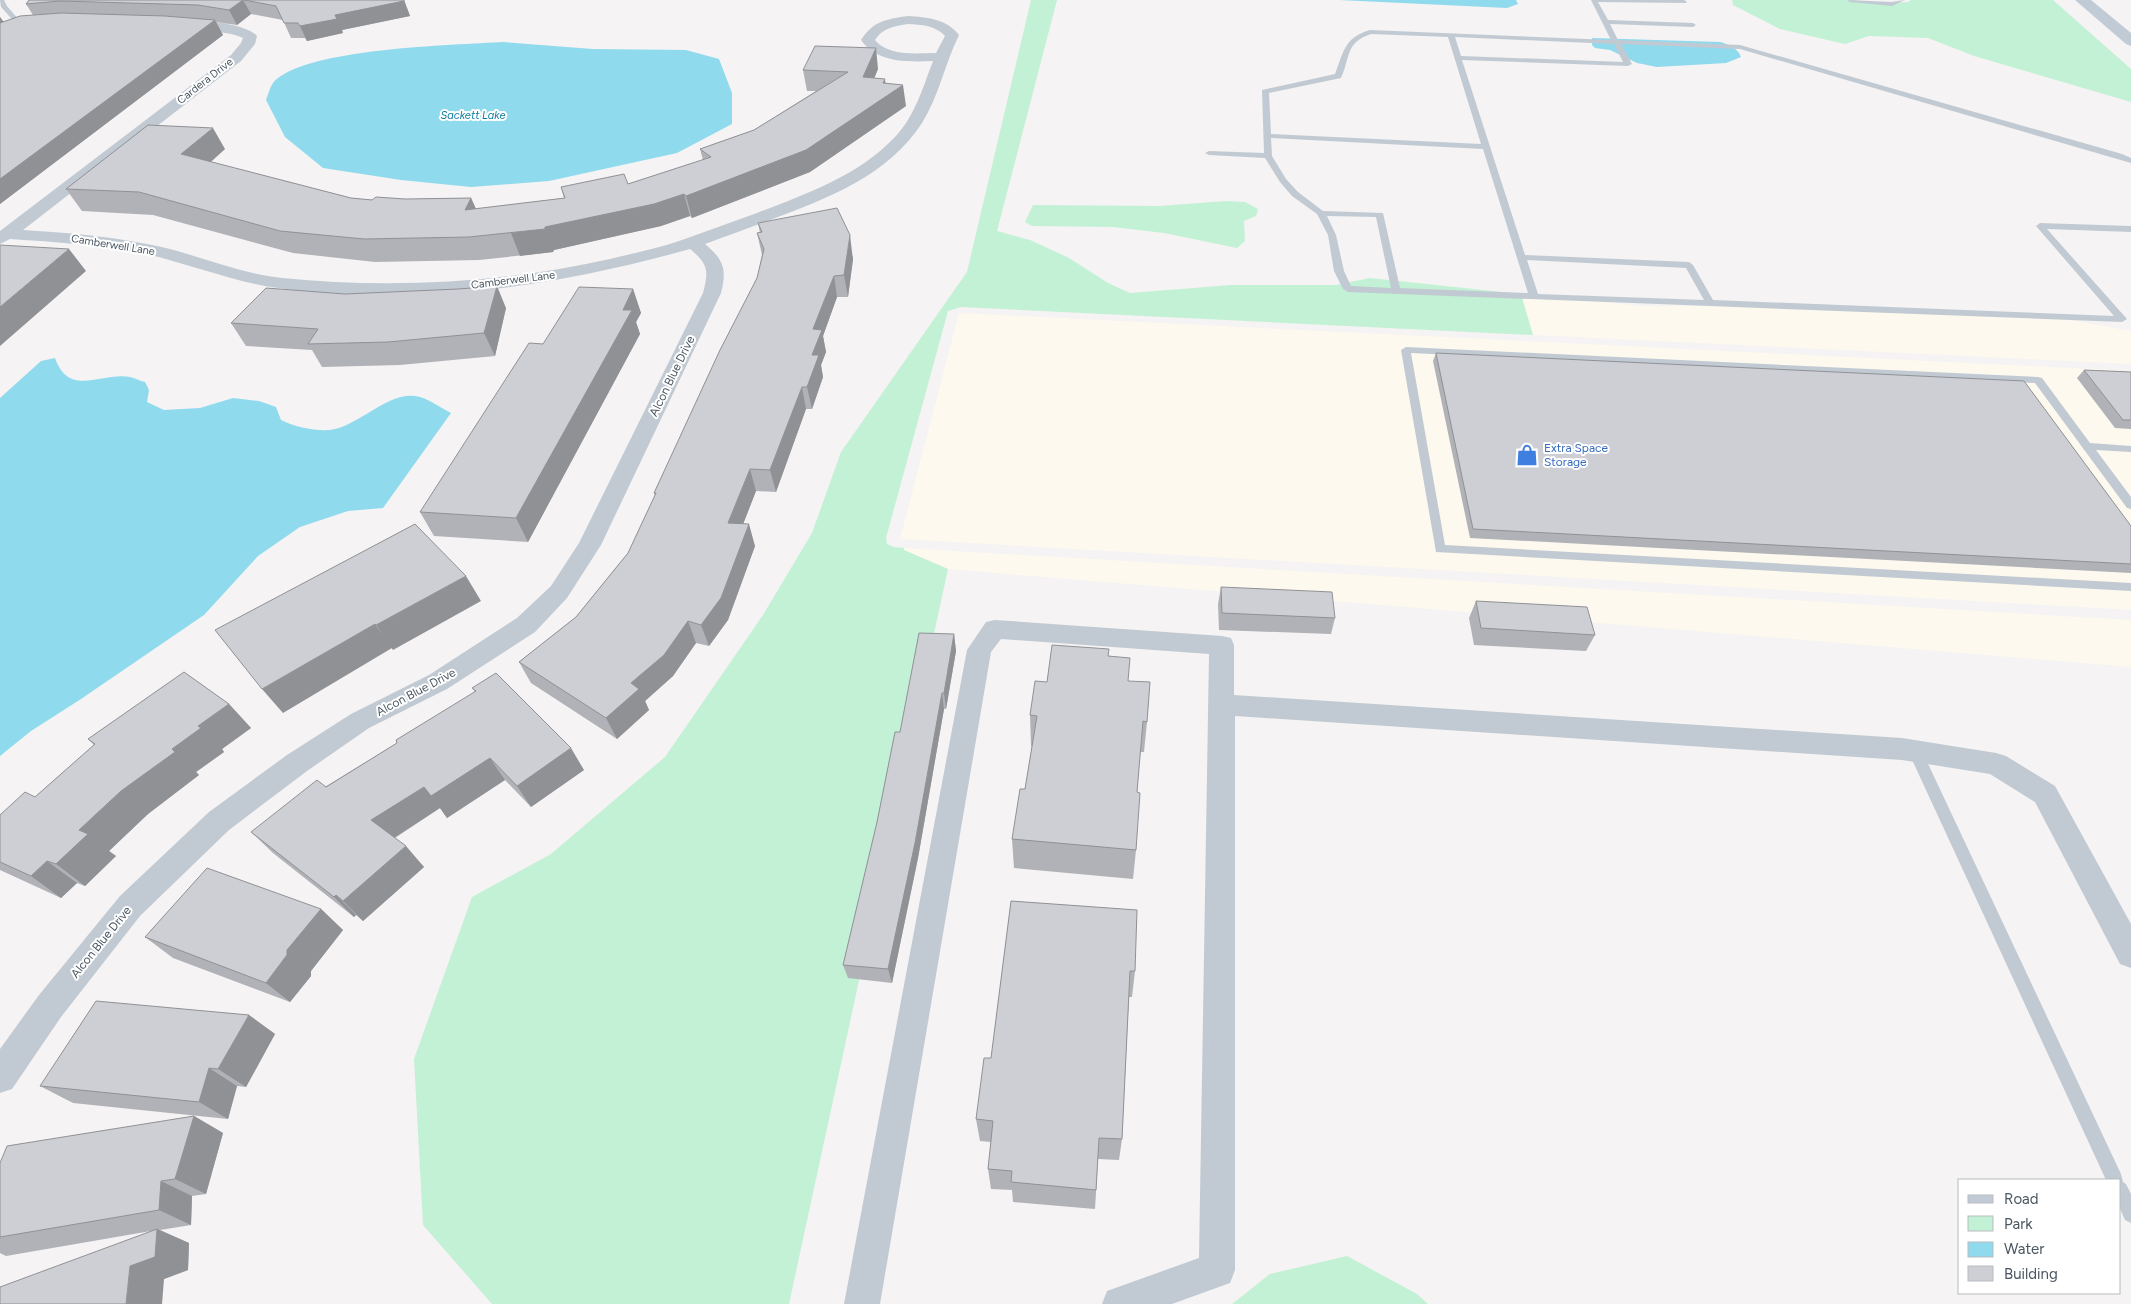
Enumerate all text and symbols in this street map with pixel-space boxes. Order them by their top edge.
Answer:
street label: Cardera Drive [175,55,235,107]
water label: Sackett Lake [440,109,506,122]
street label: Camberwell Lane [70,232,156,258]
street label: Camberwell Lane [470,268,556,292]
street label: Alcon Blue Drive [646,333,698,419]
place label: Extra Space Storage [1544,441,1609,469]
shop icon: Extra Space Storage [1514,442,1540,468]
street label: Alcon Blue Drive [374,665,458,719]
street label: Alcon Blue Drive [68,903,134,981]
legend [1958,1179,2121,1294]
text: Road [2004,1190,2039,1208]
text: Park [2004,1215,2033,1233]
text: Water [2004,1240,2044,1258]
text: Building [2004,1265,2058,1283]

